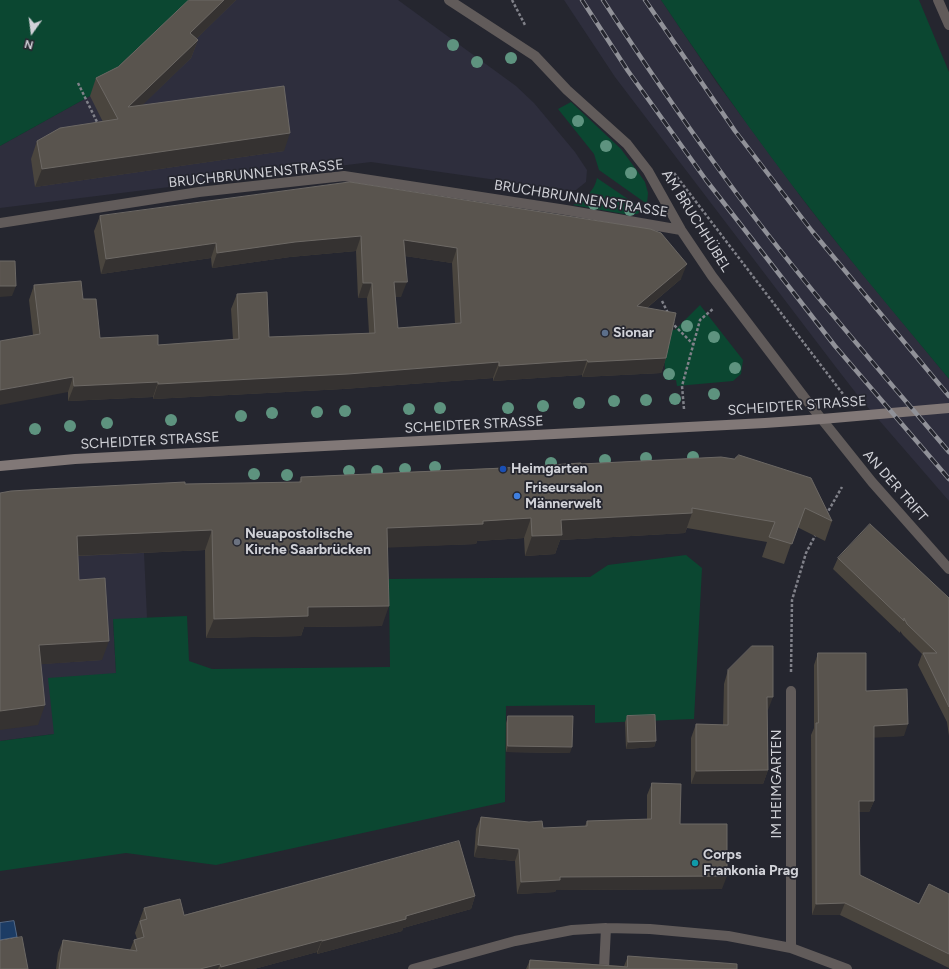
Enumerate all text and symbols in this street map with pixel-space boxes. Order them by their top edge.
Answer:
north arrow [12,12,52,52]
text: N [23,37,35,51]
street label: BRUCHBRUNNENSTRASSE [168,156,344,192]
street label: AM BRUCHHÜBEL [658,167,734,275]
street label: BRUCHBRUNNENSTRASSE [493,177,669,221]
place label: Sionar [613,325,654,341]
marker: Sionar [600,328,610,338]
street label: SCHEIDTER STRASSE [727,393,867,419]
street label: SCHEIDTER STRASSE [404,413,544,437]
street label: SCHEIDTER STRASSE [80,429,220,453]
street label: AN DER TRIFT [859,447,931,525]
place label: Heimgarten [511,461,588,477]
marker: Heimgarten [498,464,508,474]
place label: Friseursalon Männerwelt [525,480,603,512]
marker: Friseursalon Männerwelt [512,491,522,501]
place label: Neuapostolische Kirche Saarbrücken [245,526,371,558]
marker: Neuapostolische Kirche Saarbrücken [232,537,242,547]
street label: IM HEIMGARTEN [769,729,785,839]
place label: Corps Frankonia Prag [703,847,799,880]
marker: Corps Frankonia Prag [690,858,700,868]

